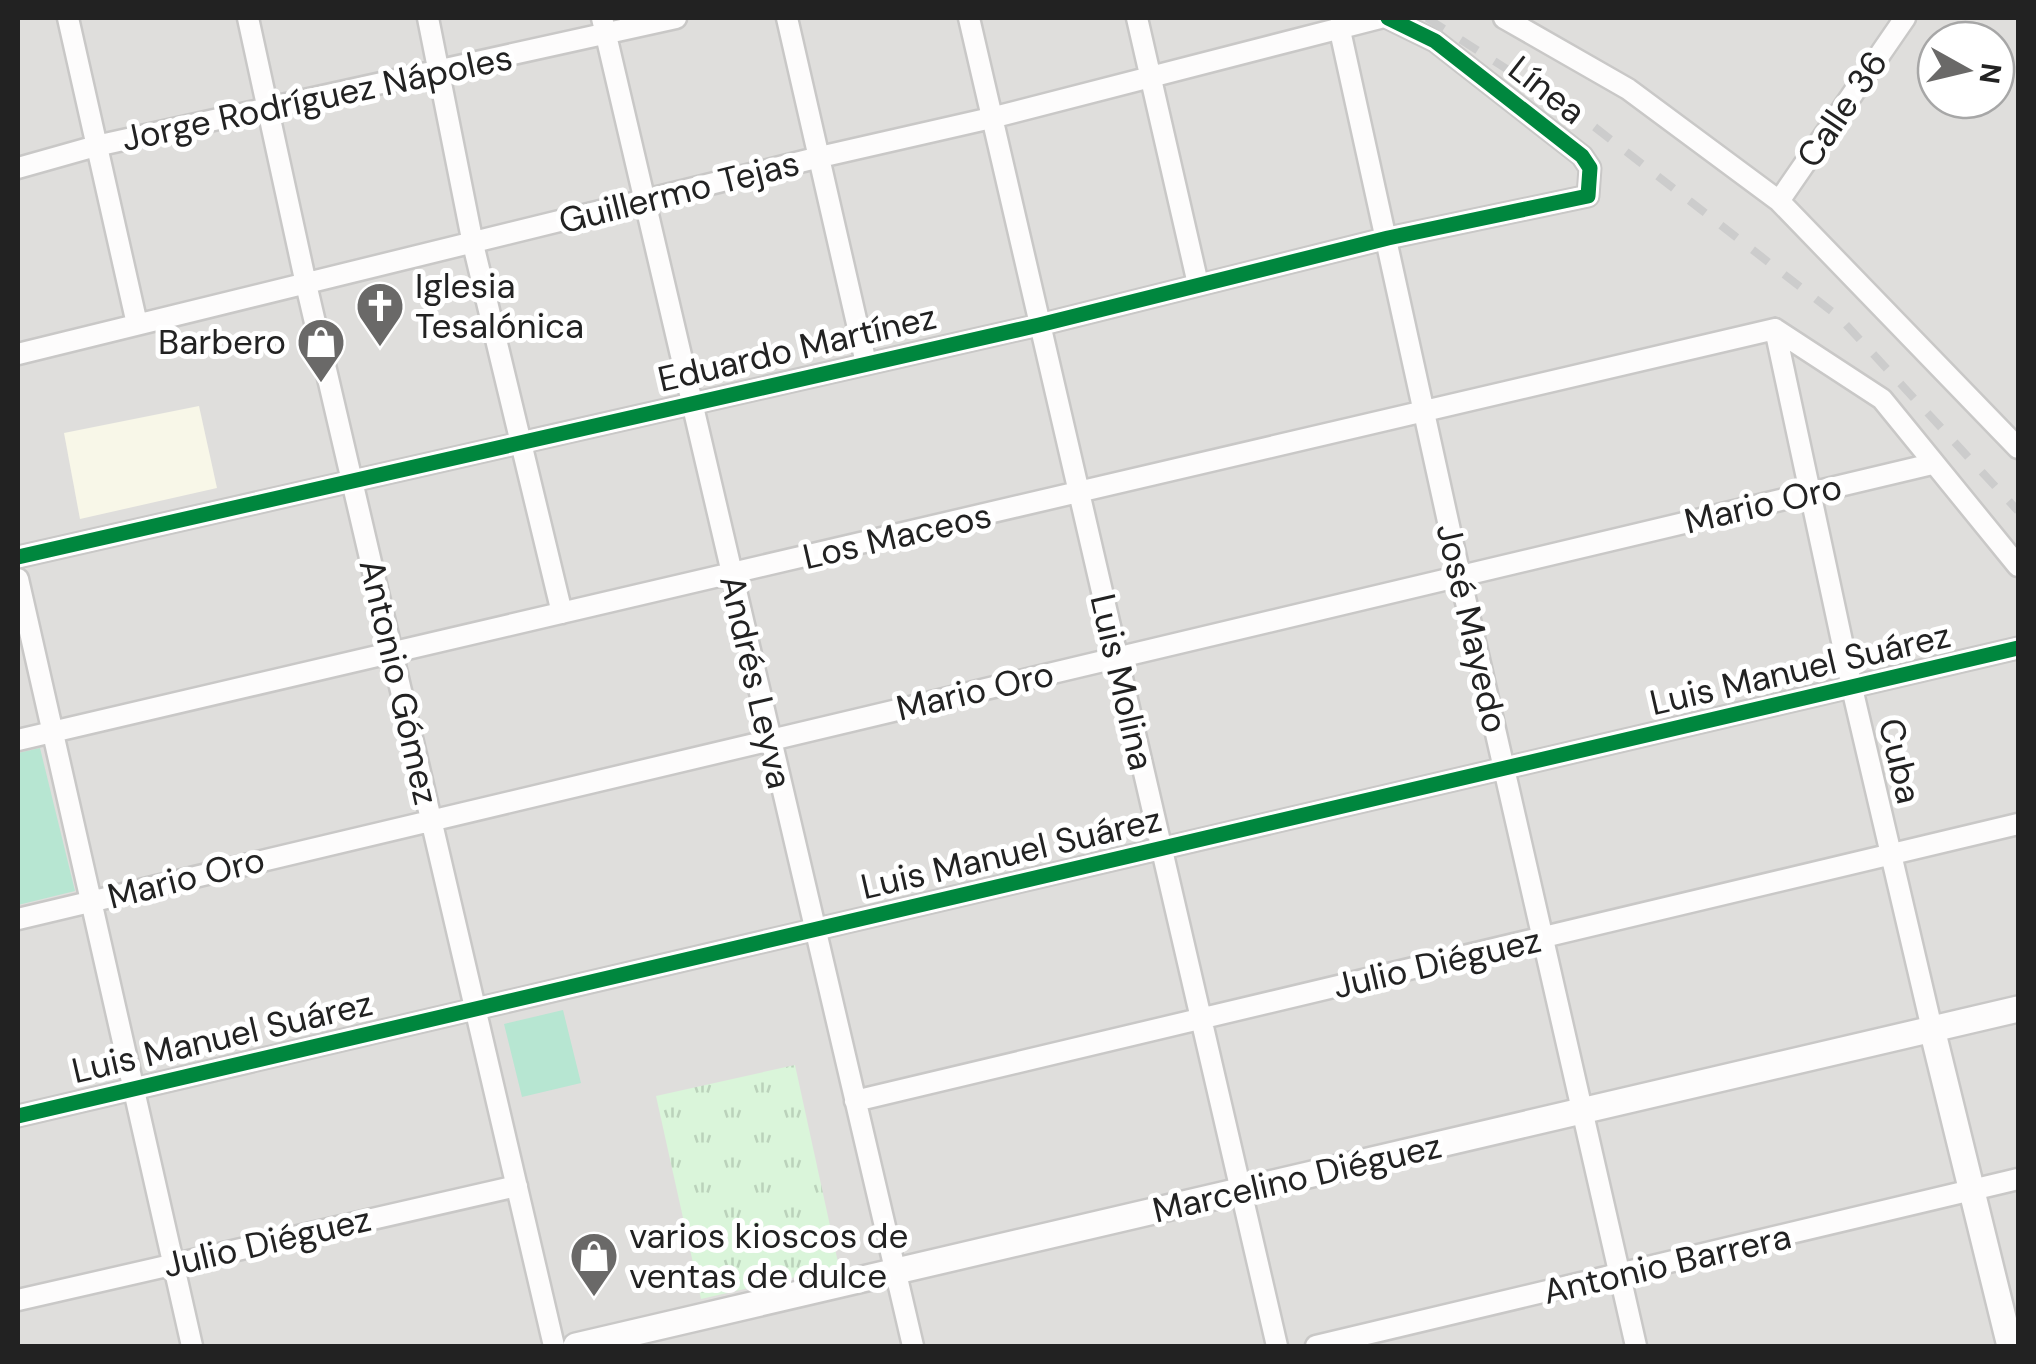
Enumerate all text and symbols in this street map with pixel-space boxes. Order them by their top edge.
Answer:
north arrow [1916,20,2016,120]
street label: Jorge Rodríguez Nápoles [118,34,516,162]
street label: Calle 36 [1786,42,1898,176]
street label: Línea [1499,46,1595,134]
text: N [1971,61,2010,86]
street label: Guillermo Tejas [554,140,804,244]
place label: Iglesia Tesalónica [415,263,584,349]
church icon: Iglesia Tesalónica [354,280,406,348]
street label: Eduardo Martínez [653,294,941,402]
shop icon: Barbero [295,316,347,384]
place label: Barbero [158,319,286,365]
street label: Mario Oro [1680,464,1846,544]
street label: Los Maceos [798,492,996,580]
street label: José Mayedo [1426,519,1518,737]
street label: Antonio Gómez [348,555,450,809]
street label: Andrés Leyva [709,571,803,793]
street label: Luis Molina [1079,589,1165,775]
street label: Luis Manuel Suárez [1645,612,1955,726]
street label: Mario Oro [892,651,1058,731]
street label: Cuba [1868,714,1932,808]
street label: Luis Manuel Suárez [856,796,1166,910]
street label: Mario Oro [103,836,269,920]
street label: Julio Diéguez [1329,917,1545,1009]
street label: Luis Manuel Suárez [67,980,377,1094]
street label: Marcelino Diéguez [1148,1122,1446,1234]
street label: Julio Diéguez [159,1196,375,1288]
place label: varios kioscos de ventas de dulce [629,1213,908,1299]
street label: Antonio Barrera [1539,1213,1795,1315]
shop icon: varios kioscos de ventas de dulce [568,1230,620,1298]

